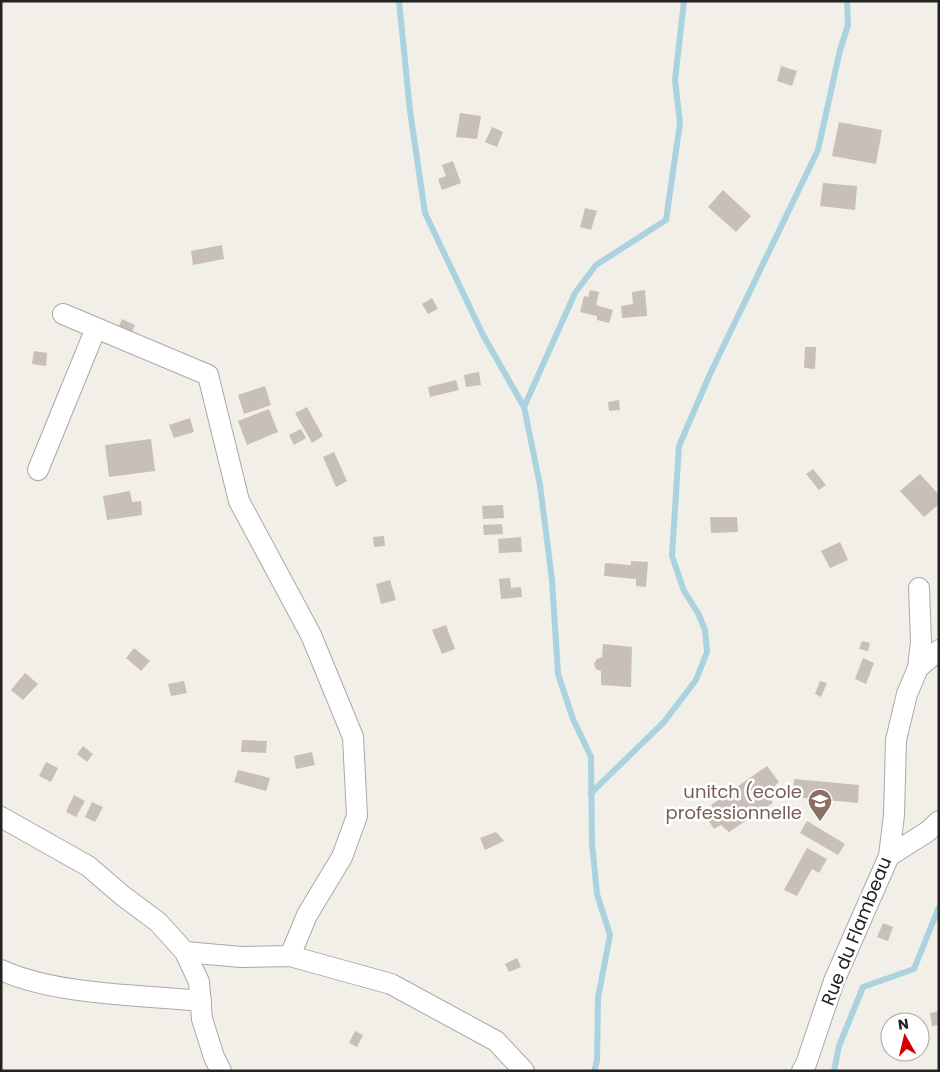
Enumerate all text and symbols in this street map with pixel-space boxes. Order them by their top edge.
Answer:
place label: unitch (ecole professionnelle [666,779,802,825]
school or university icon: unitch (ecole professionnelle [807,788,833,822]
street label: Rue du Flambeau [815,853,897,1009]
north arrow [880,1012,930,1062]
text: N [897,1013,910,1035]

